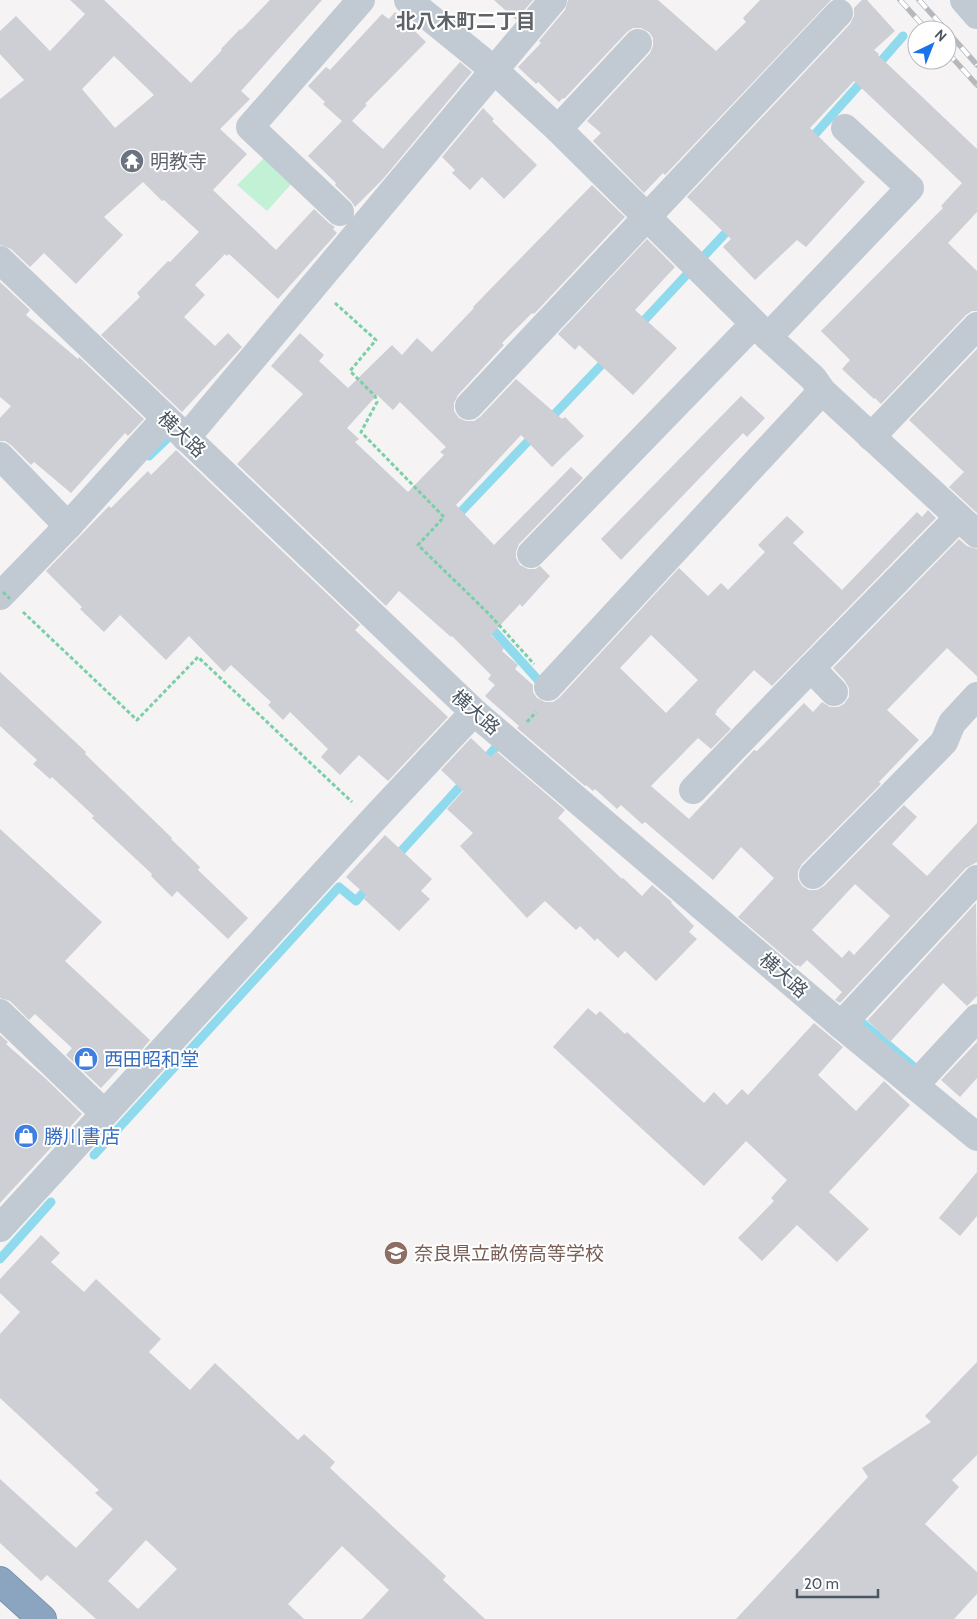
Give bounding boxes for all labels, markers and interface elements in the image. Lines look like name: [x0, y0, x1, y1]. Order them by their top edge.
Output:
district label: 北八木町二丁目: [396, 9, 536, 33]
north arrow: [907, 20, 957, 70]
text: N: [931, 26, 951, 45]
temple icon: 明教寺: [119, 148, 145, 174]
place label: 明教寺: [150, 150, 207, 173]
street label: 横大路: [153, 407, 210, 462]
street label: 横大路: [447, 685, 505, 740]
street label: 横大路: [755, 948, 813, 1003]
shop icon: 西田昭和堂: [73, 1046, 99, 1072]
place label: 西田昭和堂: [104, 1048, 199, 1071]
shop icon: 勝川書店: [13, 1123, 39, 1149]
place label: 勝川書店: [44, 1125, 120, 1148]
school or university icon: 奈良県立畝傍高等学校: [383, 1240, 409, 1266]
place label: 奈良県立畝傍高等学校: [414, 1242, 604, 1265]
scale bar: [797, 1566, 878, 1598]
text: 20 m: [804, 1575, 839, 1593]

